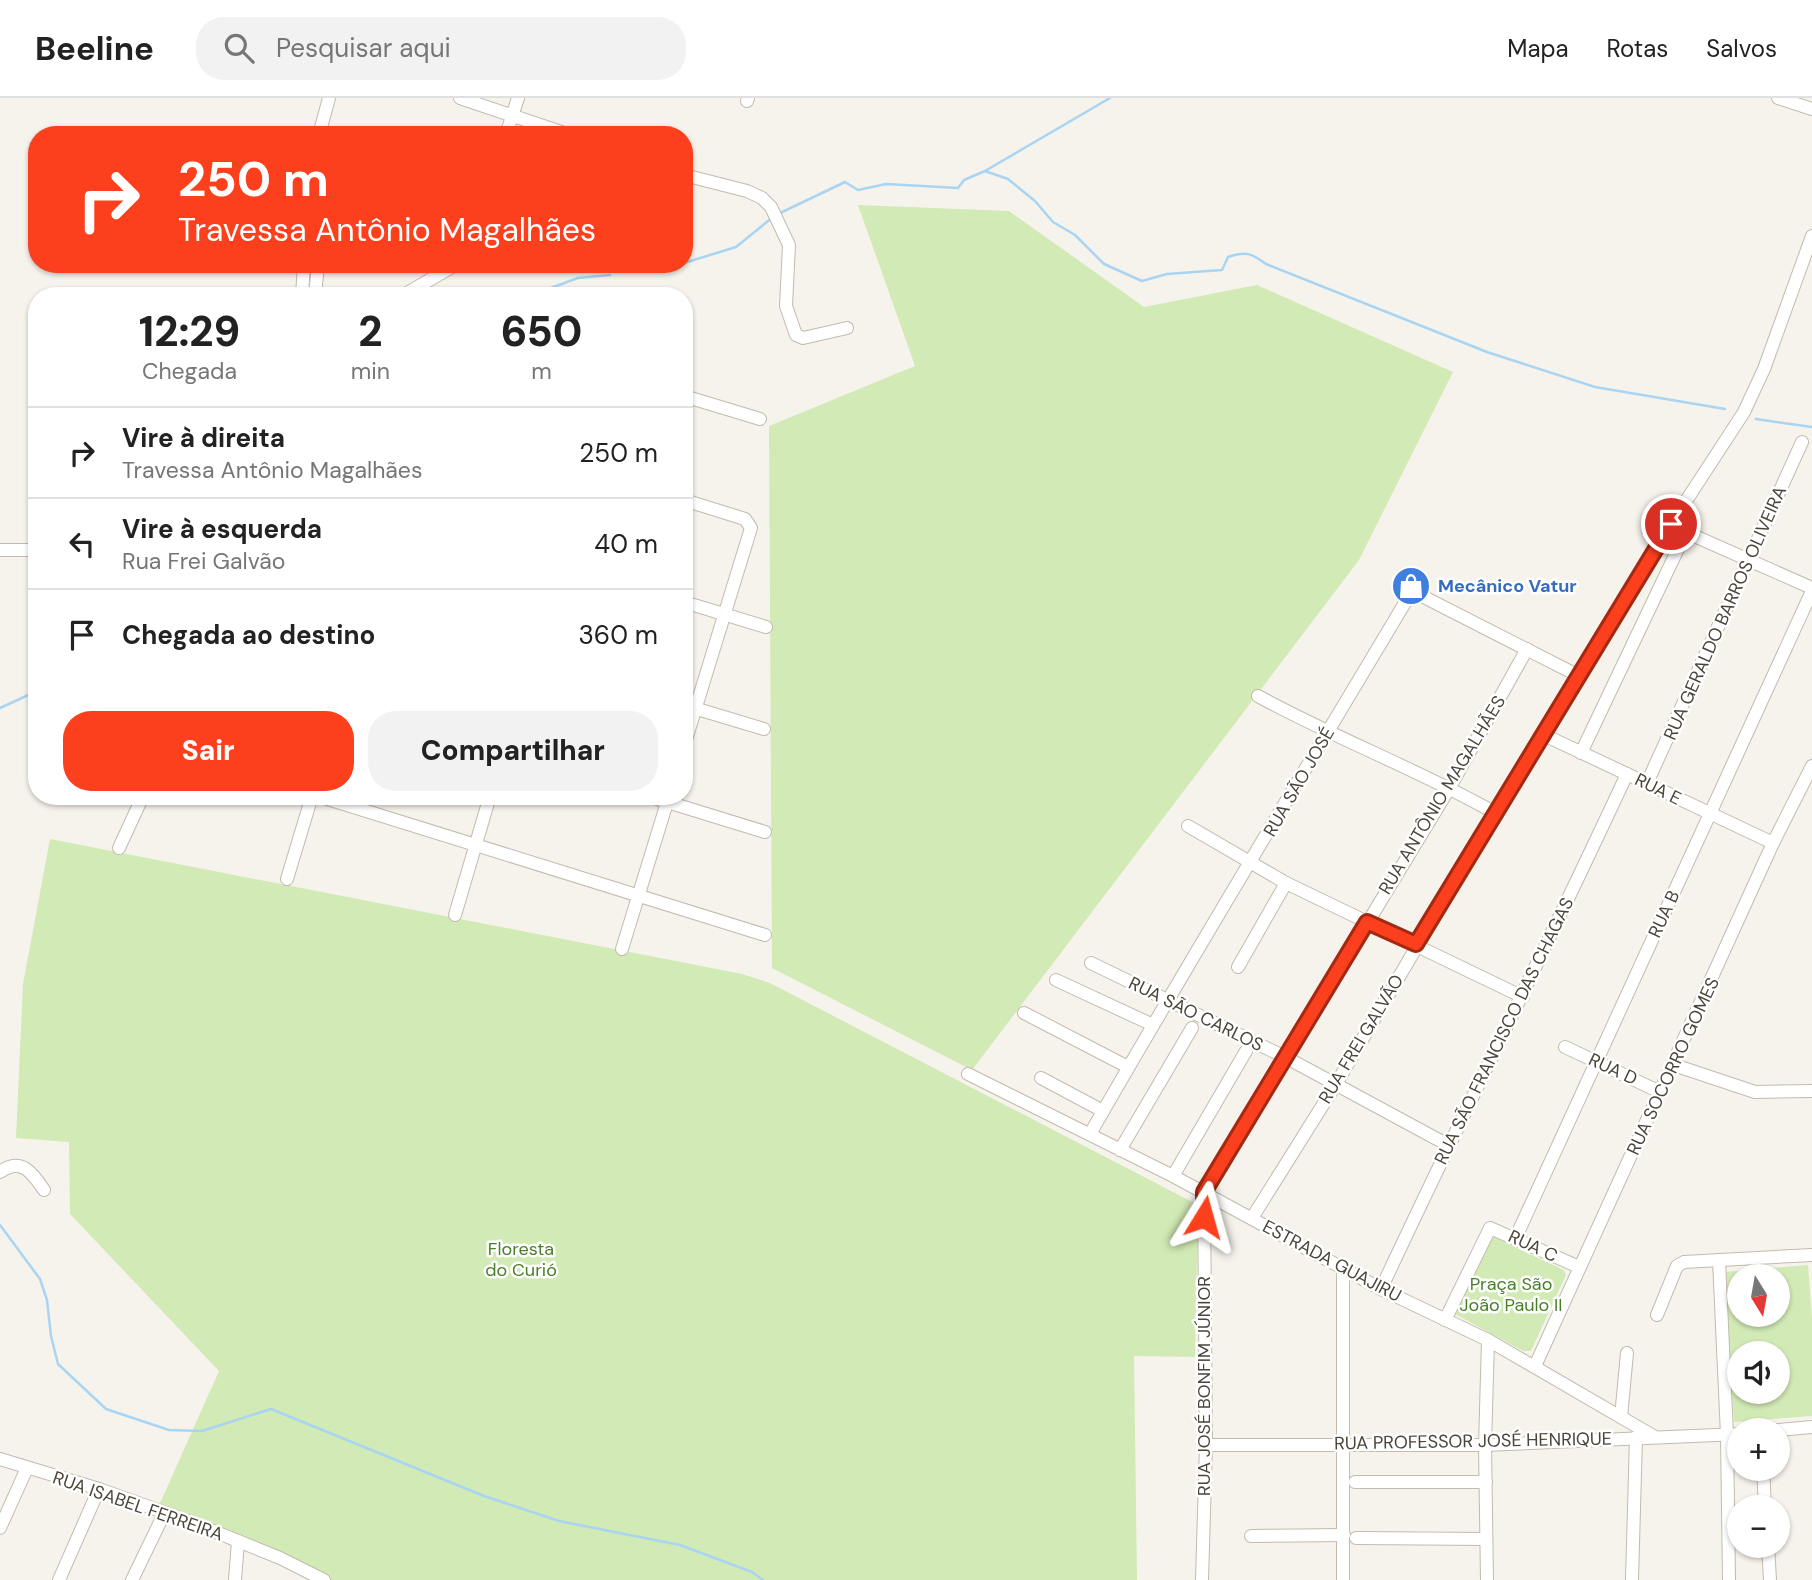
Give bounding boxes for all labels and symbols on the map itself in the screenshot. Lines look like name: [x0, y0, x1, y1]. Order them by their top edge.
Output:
street label: RUA GERALDO BARROS OLIVEIRA: [1658, 482, 1792, 744]
pin: [1641, 494, 1701, 554]
shop icon: Mecânico Vatur: [1390, 565, 1432, 607]
place label: Mecânico Vatur: [1438, 574, 1577, 598]
street label: RUA ANTÔNIO MAGALHÃES: [1373, 691, 1511, 899]
street label: RUA SÃO JOSÉ: [1258, 723, 1340, 841]
street label: RUA E: [1631, 768, 1685, 810]
street label: RUA B: [1643, 886, 1685, 942]
street label: RUA SÃO FRANCISCO DAS CHAGAS: [1429, 894, 1579, 1168]
street label: RUA FREI GALVÃO: [1313, 970, 1409, 1108]
street label: RUA SÃO CARLOS: [1125, 971, 1267, 1057]
street label: RUA SOCORRO GOMES: [1621, 973, 1725, 1159]
street label: RUA D: [1585, 1047, 1641, 1091]
position arrow: [1167, 1180, 1241, 1254]
street label: ESTRADA GUAJIRU: [1258, 1214, 1406, 1308]
street label: RUA C: [1505, 1224, 1562, 1268]
park label: Floresta do Curió: [485, 1237, 557, 1282]
north arrow: [1727, 1264, 1790, 1326]
park label: Praça São João Paulo II: [1460, 1272, 1562, 1317]
street label: RUA JOSÉ BONFIM JÚNIOR: [1192, 1276, 1216, 1496]
street label: RUA PROFESSOR JOSÉ HENRIQUE: [1334, 1427, 1612, 1455]
street label: RUA ISABEL FERREIRA: [50, 1466, 226, 1546]

